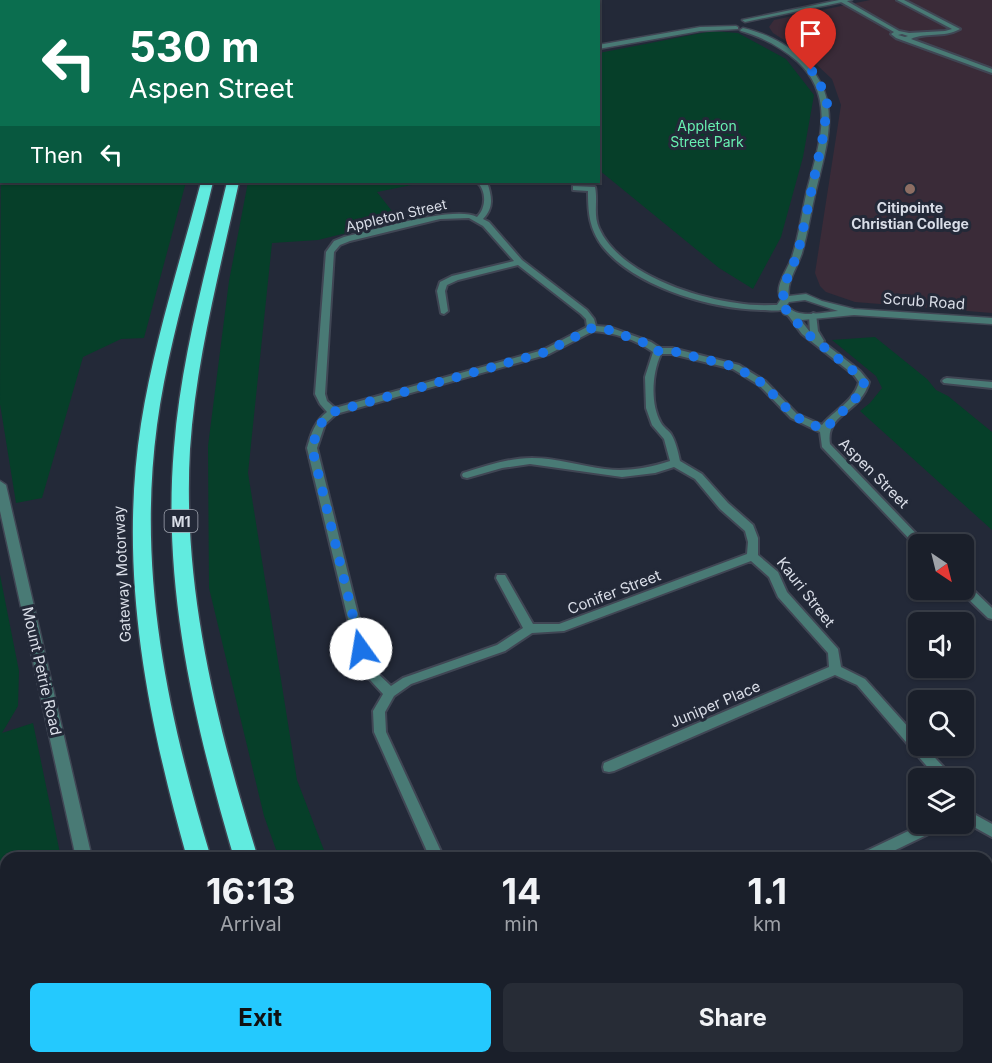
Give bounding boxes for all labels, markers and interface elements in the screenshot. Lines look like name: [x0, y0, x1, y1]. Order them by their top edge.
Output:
pin: [785, 8, 836, 70]
icon: arrive: [794, 17, 827, 50]
text: 530 m: [129, 21, 260, 72]
icon: left: [30, 24, 108, 102]
text: Aspen Street: [129, 72, 294, 105]
park label: Appleton Street Park: [670, 117, 744, 150]
icon: left: [95, 138, 128, 171]
text: Then: [30, 142, 83, 168]
marker: Citipointe Christian College: [903, 182, 917, 196]
street label: Appleton Street: [344, 195, 448, 235]
place label: Citipointe Christian College: [851, 199, 969, 232]
street label: Scrub Road: [882, 289, 966, 313]
street label: Aspen Street: [835, 434, 913, 512]
street label: Gateway Motorway: [109, 505, 135, 643]
road number: M1: [164, 510, 198, 532]
north arrow: [908, 534, 974, 600]
map controls: [908, 534, 974, 834]
street label: Kauri Street: [773, 553, 839, 631]
street label: Conifer Street: [565, 565, 663, 619]
street label: Mount Petrie Road: [18, 605, 66, 737]
button: sound: [908, 612, 974, 678]
position arrow: [329, 617, 393, 681]
street label: Juniper Place: [667, 676, 763, 732]
button: search: [908, 690, 974, 756]
button: layers: [908, 768, 974, 834]
text: 16:13: [206, 869, 296, 913]
text: 14: [501, 869, 541, 913]
text: 1.1: [747, 869, 787, 913]
text: Arrival: [220, 912, 282, 936]
text: min: [504, 912, 539, 936]
text: km: [753, 912, 781, 936]
button: Exit: [30, 983, 491, 1052]
button: Share: [503, 983, 963, 1052]

